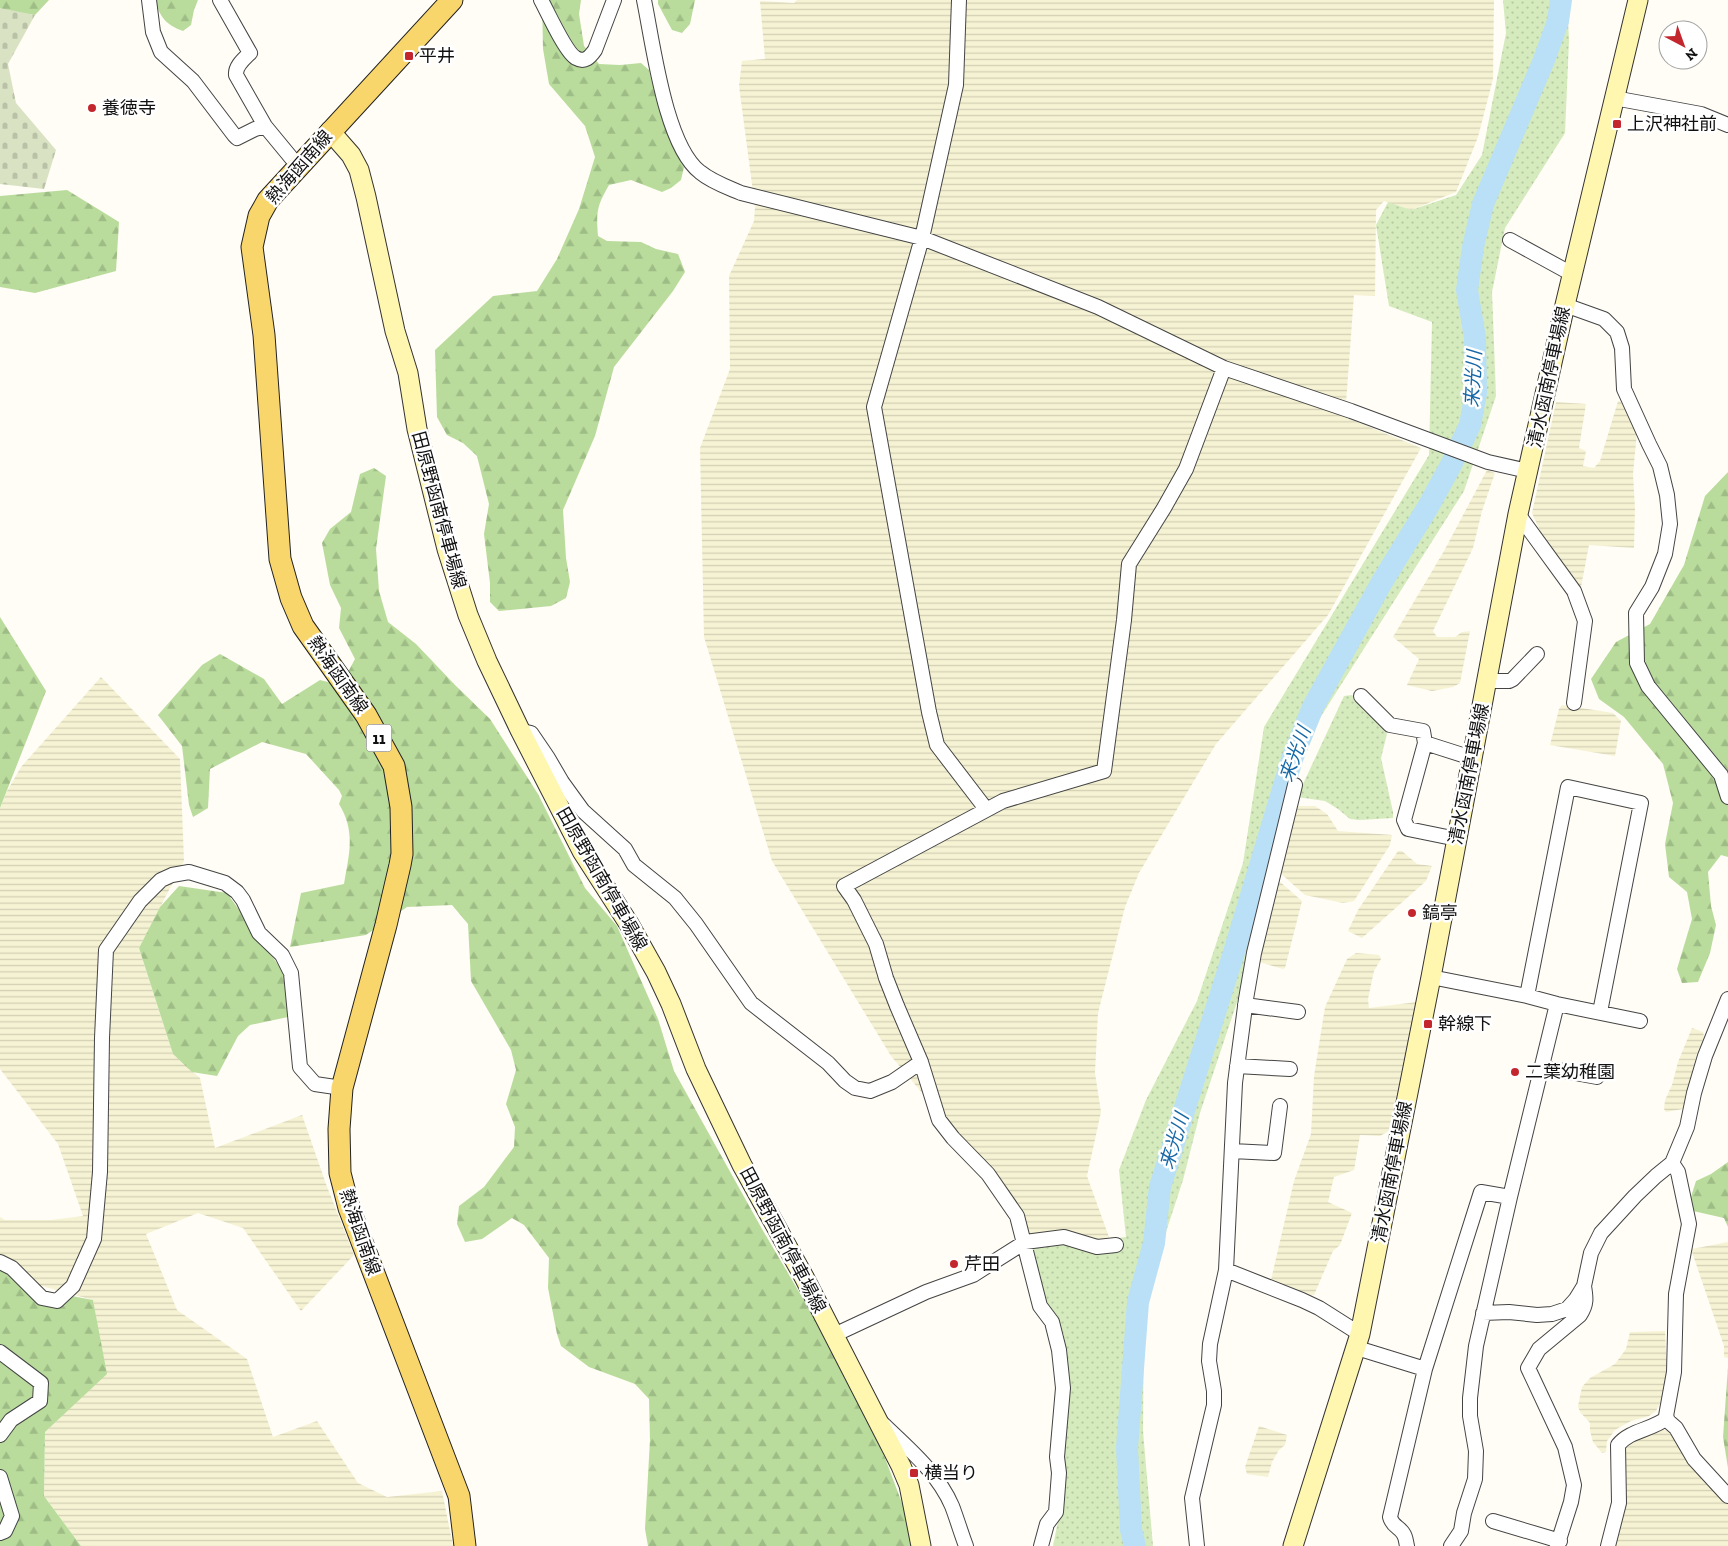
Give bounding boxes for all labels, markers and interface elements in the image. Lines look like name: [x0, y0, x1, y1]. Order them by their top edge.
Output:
north arrow: [1658, 20, 1708, 70]
place label: 平井: [419, 45, 455, 67]
text: N: [1681, 45, 1701, 65]
marker: 平井: [403, 50, 415, 62]
place label: 養徳寺: [102, 97, 156, 119]
marker: 養徳寺: [86, 102, 98, 114]
place label: 上沢神社前: [1627, 113, 1717, 135]
marker: 上沢神社前: [1611, 118, 1623, 130]
street label: 熱海函南線: [261, 126, 337, 208]
street label: 清水函南停車場線: [1523, 304, 1575, 450]
water label: 来光川: [1460, 348, 1486, 408]
street label: 田原野函南停車場線: [407, 429, 471, 591]
street label: 熱海函南線: [303, 632, 373, 718]
street label: 清水函南停車場線: [1444, 701, 1494, 847]
water label: 来光川: [1274, 721, 1316, 785]
road number: 11: [366, 724, 392, 751]
street label: 田原野函南停車場線: [552, 803, 652, 955]
place label: 鎬亭: [1422, 902, 1458, 924]
marker: 鎬亭: [1406, 907, 1418, 919]
place label: 幹線下: [1438, 1013, 1492, 1035]
marker: 幹線下: [1422, 1018, 1434, 1030]
place label: 二葉幼稚園: [1525, 1061, 1615, 1083]
marker: 二葉幼稚園: [1509, 1066, 1521, 1078]
street label: 清水函南停車場線: [1367, 1099, 1417, 1245]
water label: 来光川: [1155, 1108, 1194, 1172]
street label: 田原野函南停車場線: [735, 1163, 831, 1317]
street label: 熱海函南線: [335, 1186, 385, 1278]
place label: 芹田: [964, 1253, 1000, 1275]
marker: 芹田: [948, 1258, 960, 1270]
place label: 横当り: [924, 1462, 978, 1484]
marker: 横当り: [908, 1467, 920, 1479]

